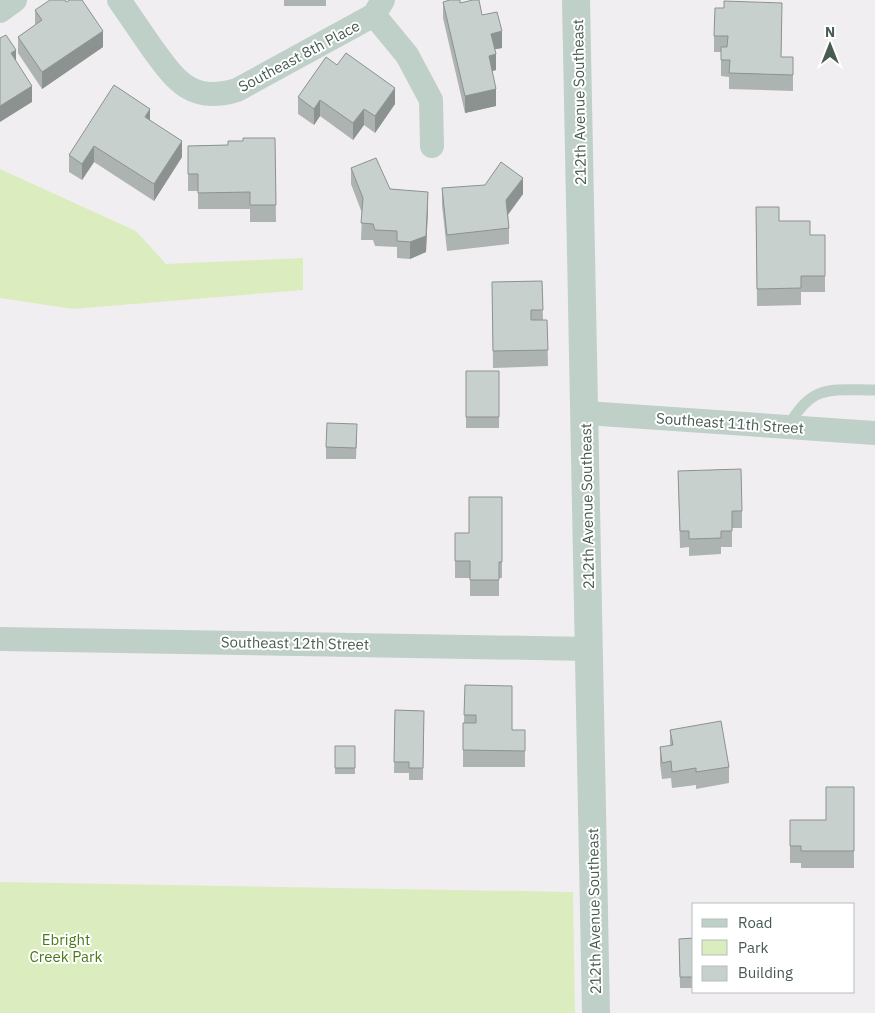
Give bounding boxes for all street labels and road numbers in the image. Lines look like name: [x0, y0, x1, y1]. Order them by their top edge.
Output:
street label: Southeast 8th Place: [235, 16, 363, 96]
street label: 212th Avenue Southeast: [568, 19, 590, 185]
street label: Southeast 11th Street: [655, 408, 805, 438]
street label: 212th Avenue Southeast: [576, 423, 598, 589]
street label: Southeast 12th Street: [221, 632, 369, 654]
street label: 212th Avenue Southeast: [583, 828, 605, 994]

